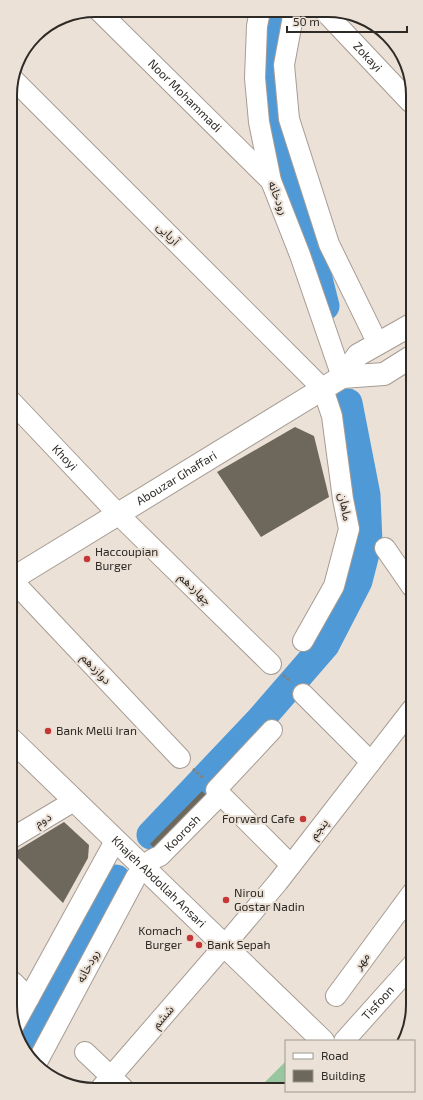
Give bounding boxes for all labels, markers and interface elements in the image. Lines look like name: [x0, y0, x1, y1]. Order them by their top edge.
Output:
scale bar: [287, 8, 407, 34]
text: 50 m: [293, 14, 320, 28]
street label: Zokayi: [351, 39, 386, 74]
street label: Noor Mohammadi: [146, 56, 225, 134]
street label: رودخانه: [265, 179, 292, 217]
street label: آریایی: [154, 219, 183, 249]
street label: Khoyi: [50, 441, 81, 473]
street label: Abouzar Ghaffari: [133, 447, 219, 507]
street label: ماهان: [336, 492, 355, 522]
place label: Haccoupian Burger: [95, 544, 158, 572]
marker: Haccoupian Burger: [82, 554, 92, 564]
street label: چهاردهم: [174, 569, 215, 609]
street label: دوازدهم: [77, 650, 115, 689]
place label: Bank Melli Iran: [56, 723, 137, 737]
marker: Bank Melli Iran: [43, 726, 53, 736]
street label: دوم: [32, 809, 55, 832]
street label: Koorosh: [161, 811, 203, 853]
place label: Forward Cafe: [222, 811, 295, 825]
marker: Forward Cafe: [298, 814, 308, 824]
street label: پنجم: [306, 815, 333, 843]
street label: Khajeh Abdollah Ansari: [109, 832, 209, 930]
place label: Nirou Gostar Nadin: [234, 885, 305, 913]
marker: Nirou Gostar Nadin: [221, 895, 231, 905]
place label: Komach Burger: [138, 923, 182, 951]
marker: Komach Burger: [185, 933, 195, 943]
place label: Bank Sepah: [207, 937, 270, 951]
marker: Bank Sepah: [194, 940, 204, 950]
street label: رودخانه: [73, 947, 102, 985]
street label: مهر: [350, 949, 373, 973]
street label: Tisfoon: [358, 982, 396, 1022]
street label: ششم: [148, 1002, 178, 1033]
legend: [285, 1040, 415, 1092]
text: Road: [321, 1048, 349, 1062]
text: Building: [321, 1068, 366, 1082]

